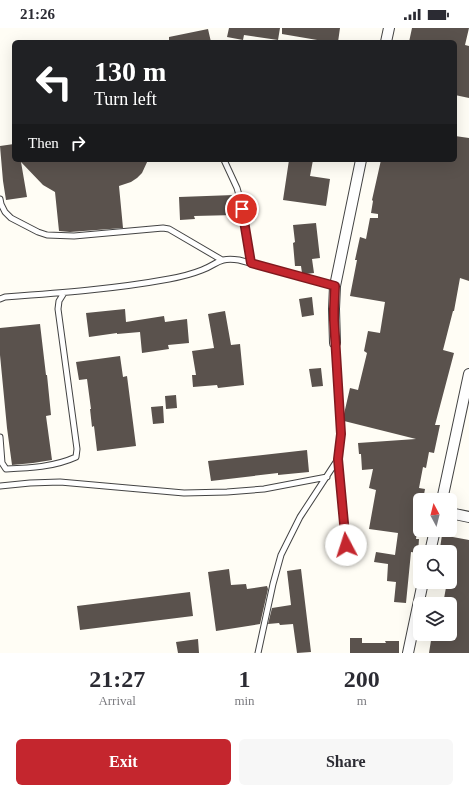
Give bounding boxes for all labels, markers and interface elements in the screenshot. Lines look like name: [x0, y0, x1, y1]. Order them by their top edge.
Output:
text: 21:26: [20, 6, 55, 22]
icon: left: [28, 56, 80, 108]
text: 130 m: [94, 56, 166, 87]
text: Turn left: [94, 89, 157, 109]
icon: right: [67, 132, 89, 154]
text: Then: [28, 135, 59, 151]
pin: [225, 192, 259, 226]
icon: arrive: [231, 198, 253, 220]
north arrow: [413, 493, 457, 537]
map controls: [413, 493, 457, 641]
position arrow: [325, 524, 367, 566]
button: search: [413, 545, 457, 589]
button: layers: [413, 597, 457, 641]
text: 21:27: [89, 666, 145, 692]
text: 1: [238, 666, 250, 692]
text: 200: [344, 666, 380, 692]
text: Arrival: [98, 693, 136, 708]
text: min: [234, 693, 255, 708]
text: m: [357, 693, 367, 708]
button: Exit: [16, 739, 231, 785]
button: Share: [239, 739, 453, 785]

